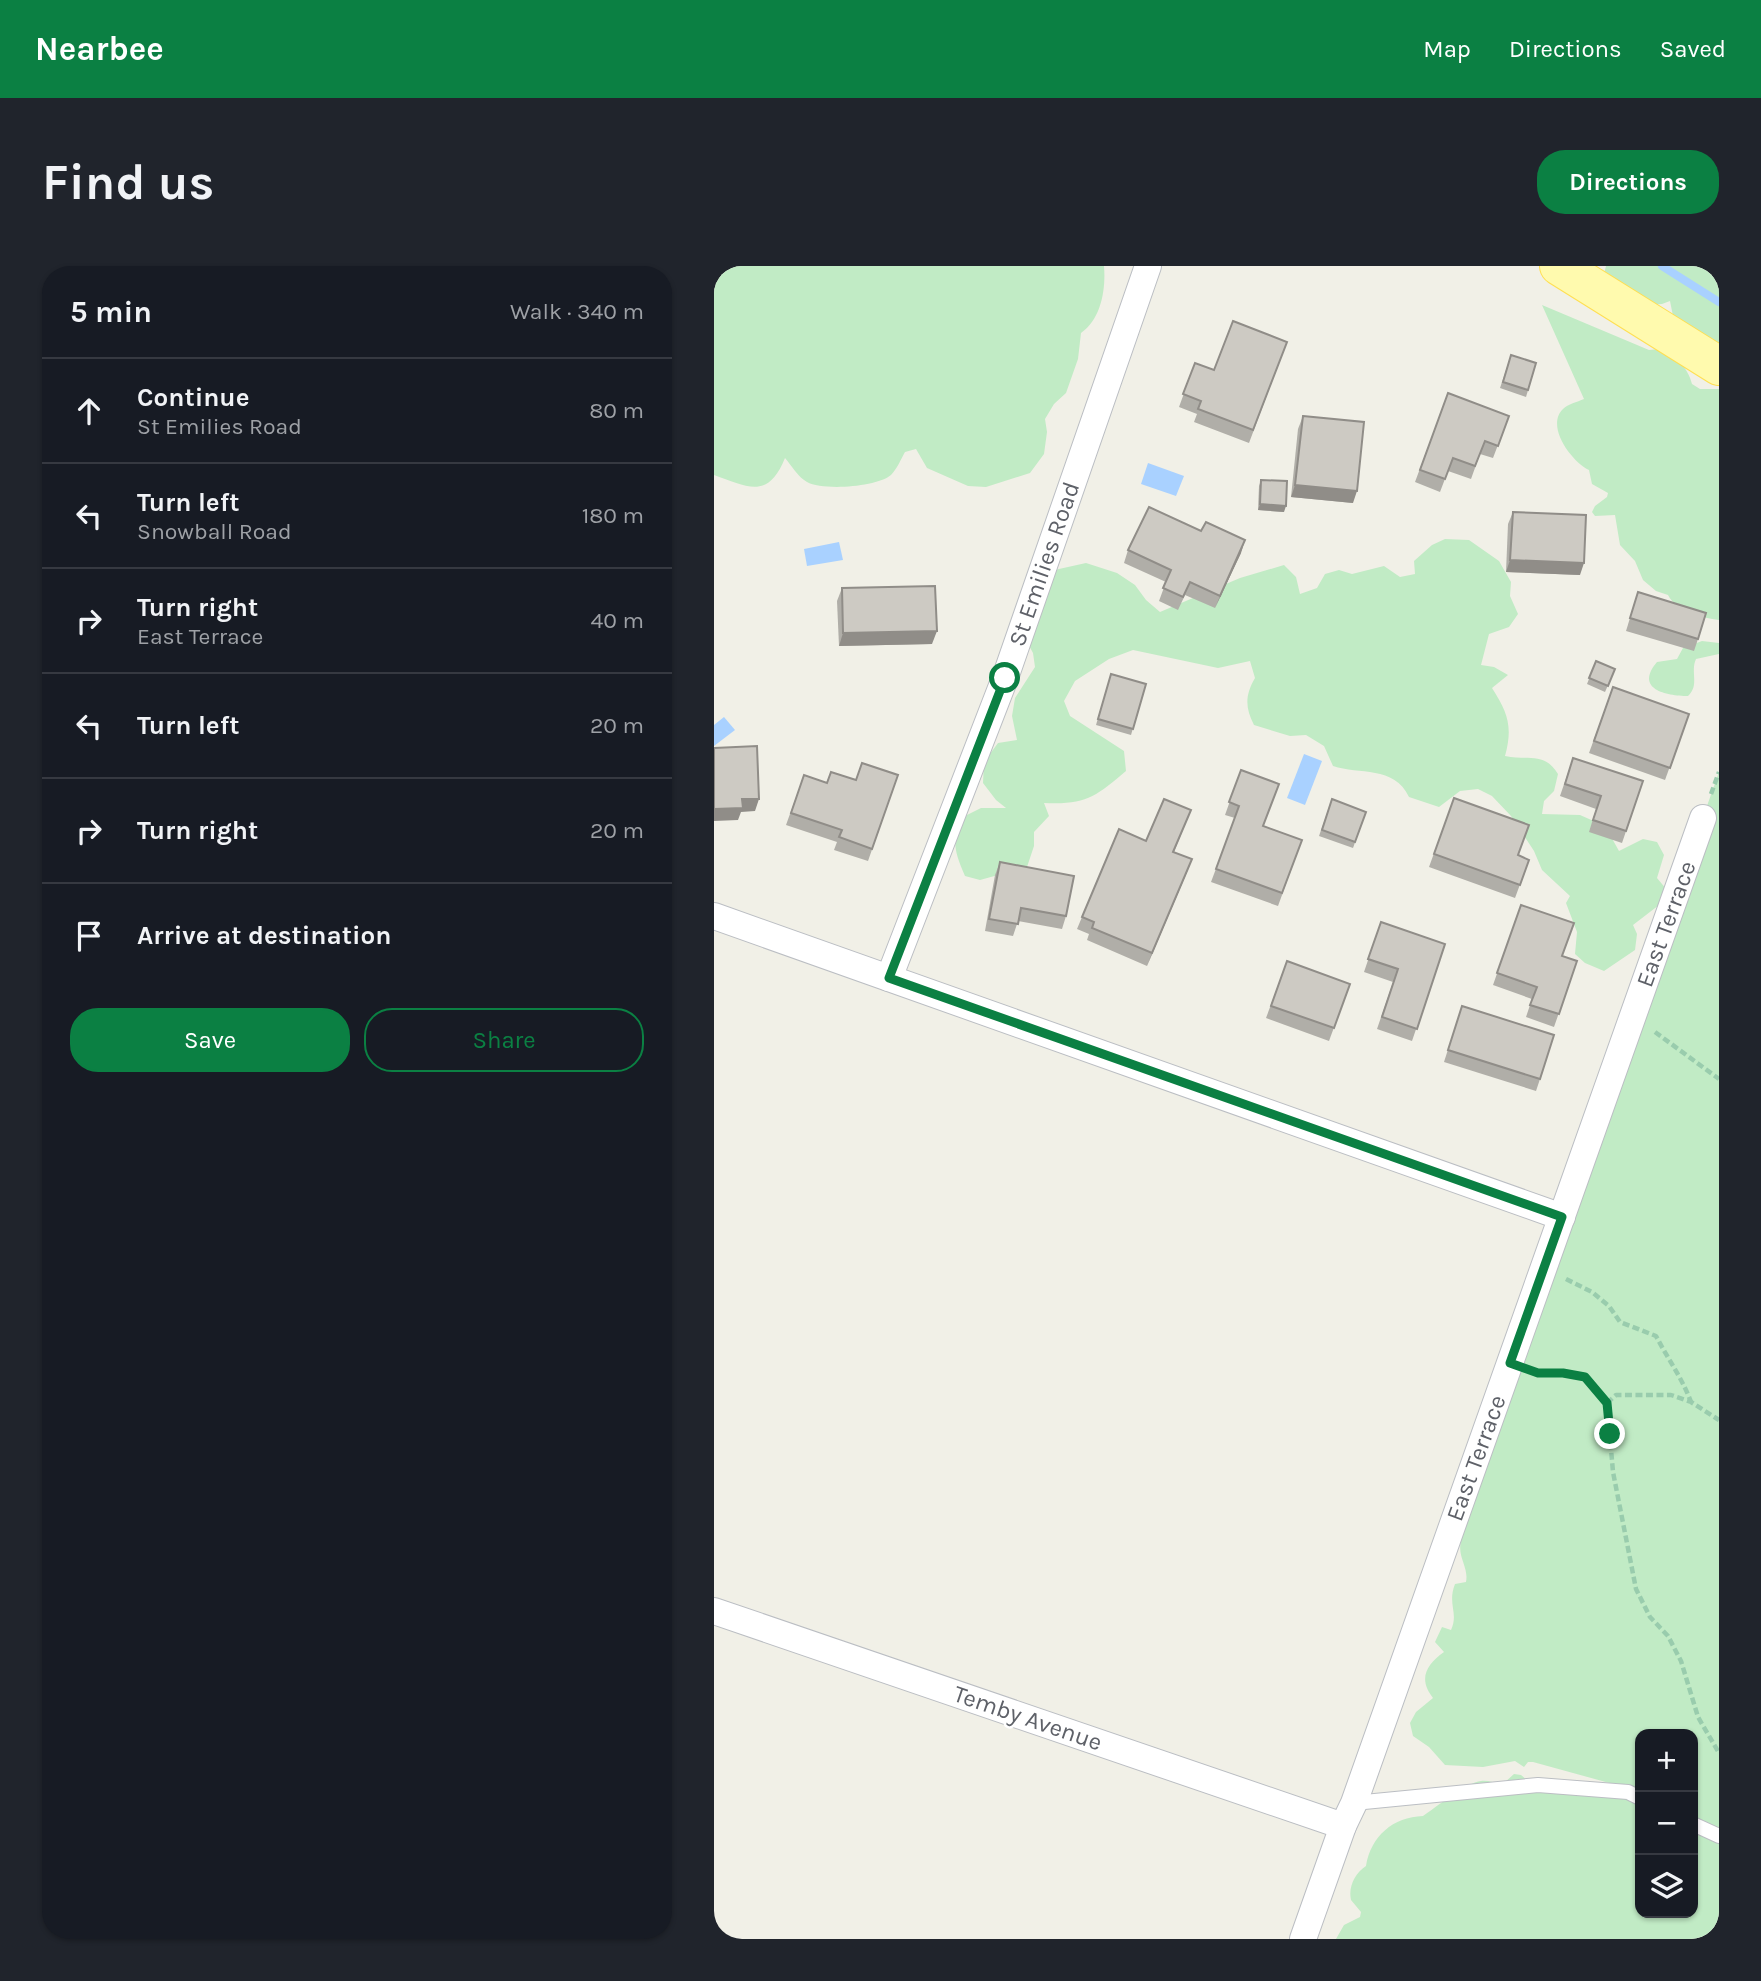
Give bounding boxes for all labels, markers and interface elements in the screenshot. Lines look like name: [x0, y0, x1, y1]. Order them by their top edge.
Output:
text: Nearbee: [35, 30, 164, 68]
text: Map: [1423, 35, 1471, 63]
text: Directions: [1509, 35, 1622, 63]
text: Saved: [1660, 35, 1726, 63]
button: Directions: [1537, 150, 1719, 214]
text: Find us: [42, 154, 214, 211]
text: 5 min: [70, 294, 152, 330]
text: Walk · 340 m: [510, 298, 644, 325]
text: Continue: [137, 382, 249, 413]
icon: ahead: [70, 392, 108, 430]
text: 80 m: [589, 397, 644, 424]
text: St Emilies Road: [137, 413, 302, 440]
street label: St Emilies Road: [1003, 478, 1085, 650]
text: Turn left: [137, 487, 239, 518]
icon: left: [70, 497, 108, 535]
text: 180 m: [582, 502, 644, 529]
text: Snowball Road: [137, 518, 292, 545]
text: Turn right: [137, 592, 258, 623]
icon: right: [70, 602, 108, 640]
text: 40 m: [591, 607, 644, 634]
text: East Terrace: [137, 623, 263, 650]
route start: [989, 662, 1020, 693]
icon: left: [70, 707, 108, 745]
text: Turn left: [137, 710, 239, 741]
text: 20 m: [590, 712, 644, 739]
icon: right: [70, 812, 108, 850]
text: Turn right: [137, 815, 258, 846]
text: 20 m: [590, 817, 644, 844]
street label: East Terrace: [1630, 857, 1702, 991]
icon: arrive: [70, 917, 108, 955]
text: Arrive at destination: [137, 920, 391, 951]
button: Save: [70, 1008, 350, 1072]
button: Share: [364, 1008, 644, 1072]
street label: East Terrace: [1440, 1391, 1512, 1525]
route end: [1594, 1418, 1625, 1449]
street label: Temby Avenue: [950, 1680, 1106, 1756]
map controls: [1635, 1729, 1698, 1918]
button: +: [1635, 1729, 1698, 1792]
button: −: [1635, 1792, 1698, 1855]
button: layers: [1635, 1855, 1698, 1918]

